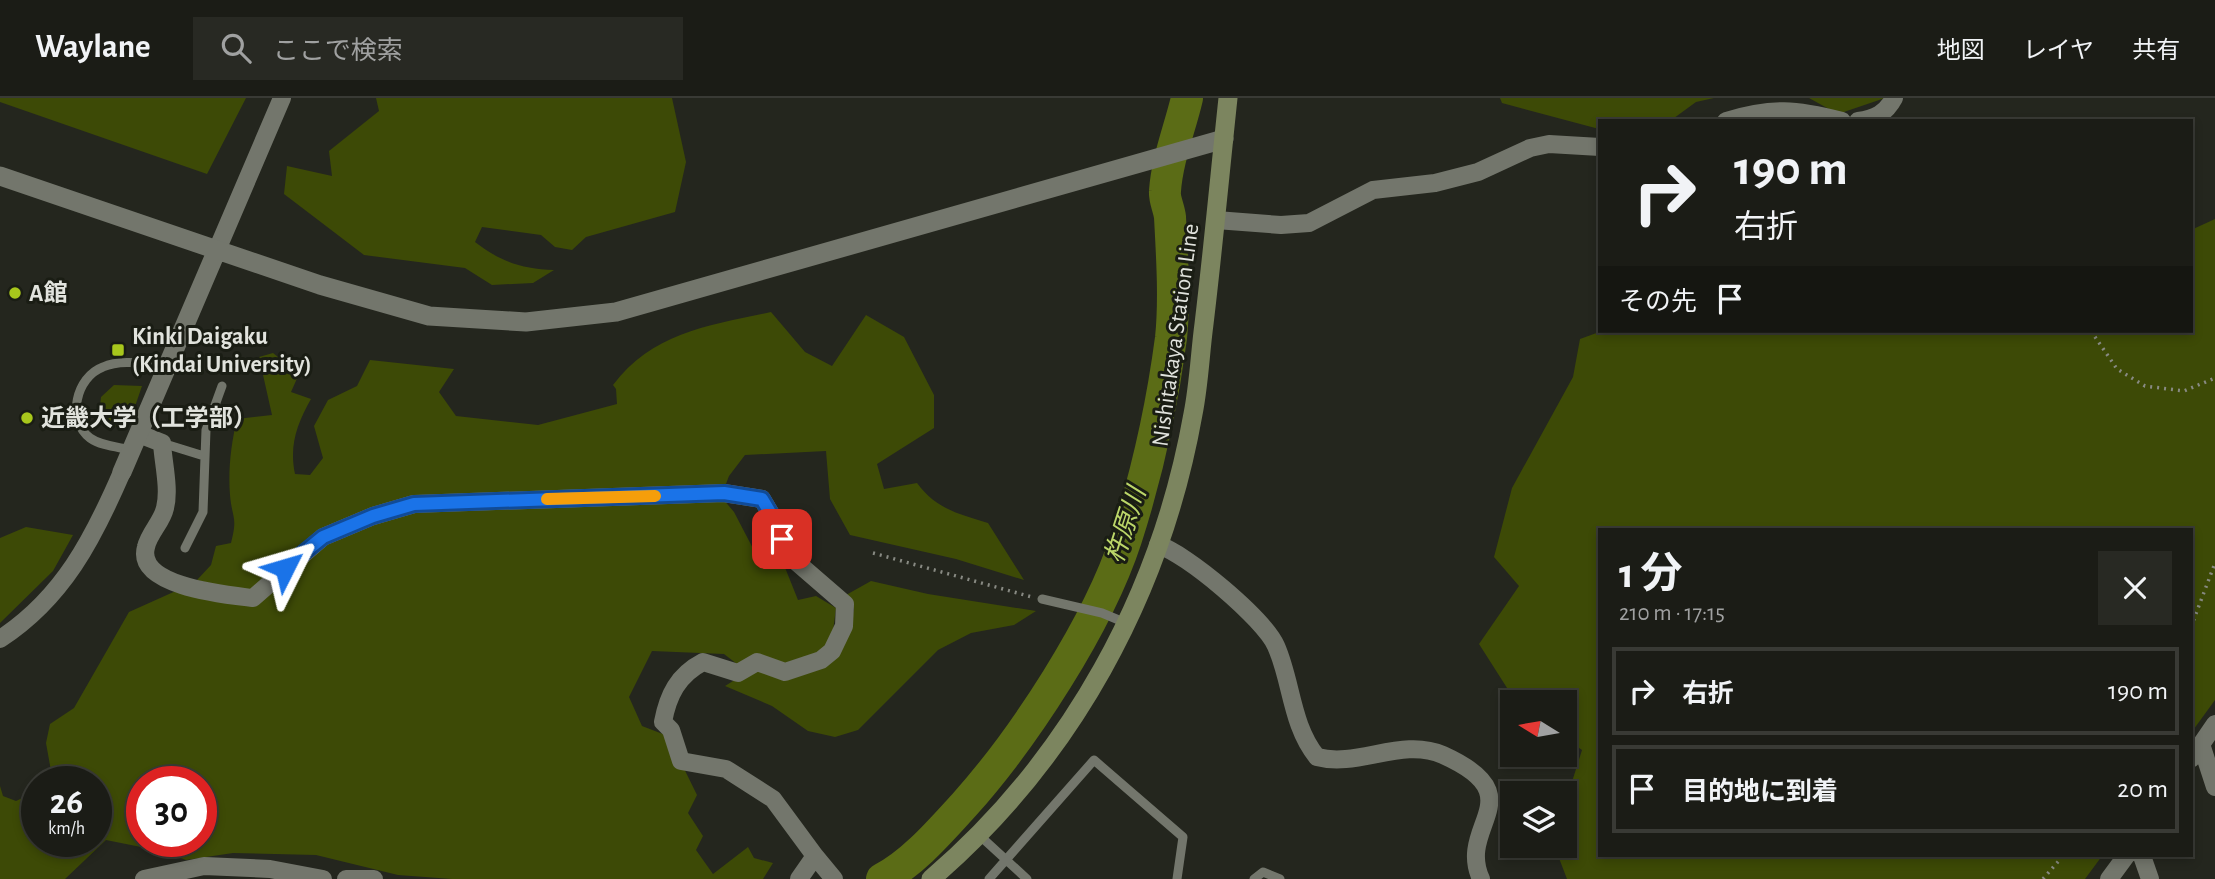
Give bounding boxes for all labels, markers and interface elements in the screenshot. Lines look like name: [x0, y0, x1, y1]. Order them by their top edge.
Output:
search box: [193, 17, 683, 80]
icon: search: [217, 29, 255, 67]
text: Waylane: [35, 31, 151, 64]
text: ここで検索: [273, 38, 403, 64]
text: 地図: [1937, 39, 1985, 63]
text: レイヤ: [2023, 39, 2094, 63]
text: 共有: [2132, 39, 2180, 63]
text: 190 m: [1734, 145, 1848, 194]
icon: right: [1619, 147, 1710, 238]
text: 右折: [1734, 211, 1798, 243]
street label: Nishitakaya Station Line: [1148, 222, 1204, 448]
place label: A館: [29, 280, 67, 306]
icon: arrive: [1711, 280, 1749, 318]
marker: A館: [7, 285, 23, 301]
text: その先: [1619, 289, 1697, 315]
place label: Kinki Daigaku (Kindai University): [132, 325, 312, 377]
marker: Kinki Daigaku (Kindai University): [110, 342, 126, 358]
place label: 近畿大学（工学部）: [41, 405, 257, 431]
marker: 近畿大学（工学部）: [19, 410, 35, 426]
water label: 杵原川: [1101, 481, 1151, 566]
pin: [752, 509, 812, 569]
icon: arrive: [763, 520, 801, 558]
position arrow: [248, 531, 322, 605]
button: close: [2098, 551, 2172, 625]
text: 1 分: [1619, 553, 1682, 595]
text: 210 m · 17:15: [1619, 602, 1725, 625]
icon: right: [1623, 672, 1661, 710]
text: 190 m: [2108, 678, 2168, 704]
text: 右折: [1682, 681, 1734, 707]
north arrow: [1500, 690, 1577, 766]
map controls: [1500, 690, 1577, 858]
speed limit sign: 30: [126, 766, 217, 857]
icon: arrive: [1623, 770, 1661, 808]
text: 20 m: [2117, 776, 2168, 802]
text: 目的地に到着: [1682, 779, 1838, 805]
button: layers: [1500, 781, 1577, 858]
text: 26: [50, 785, 83, 820]
text: km/h: [48, 820, 85, 838]

